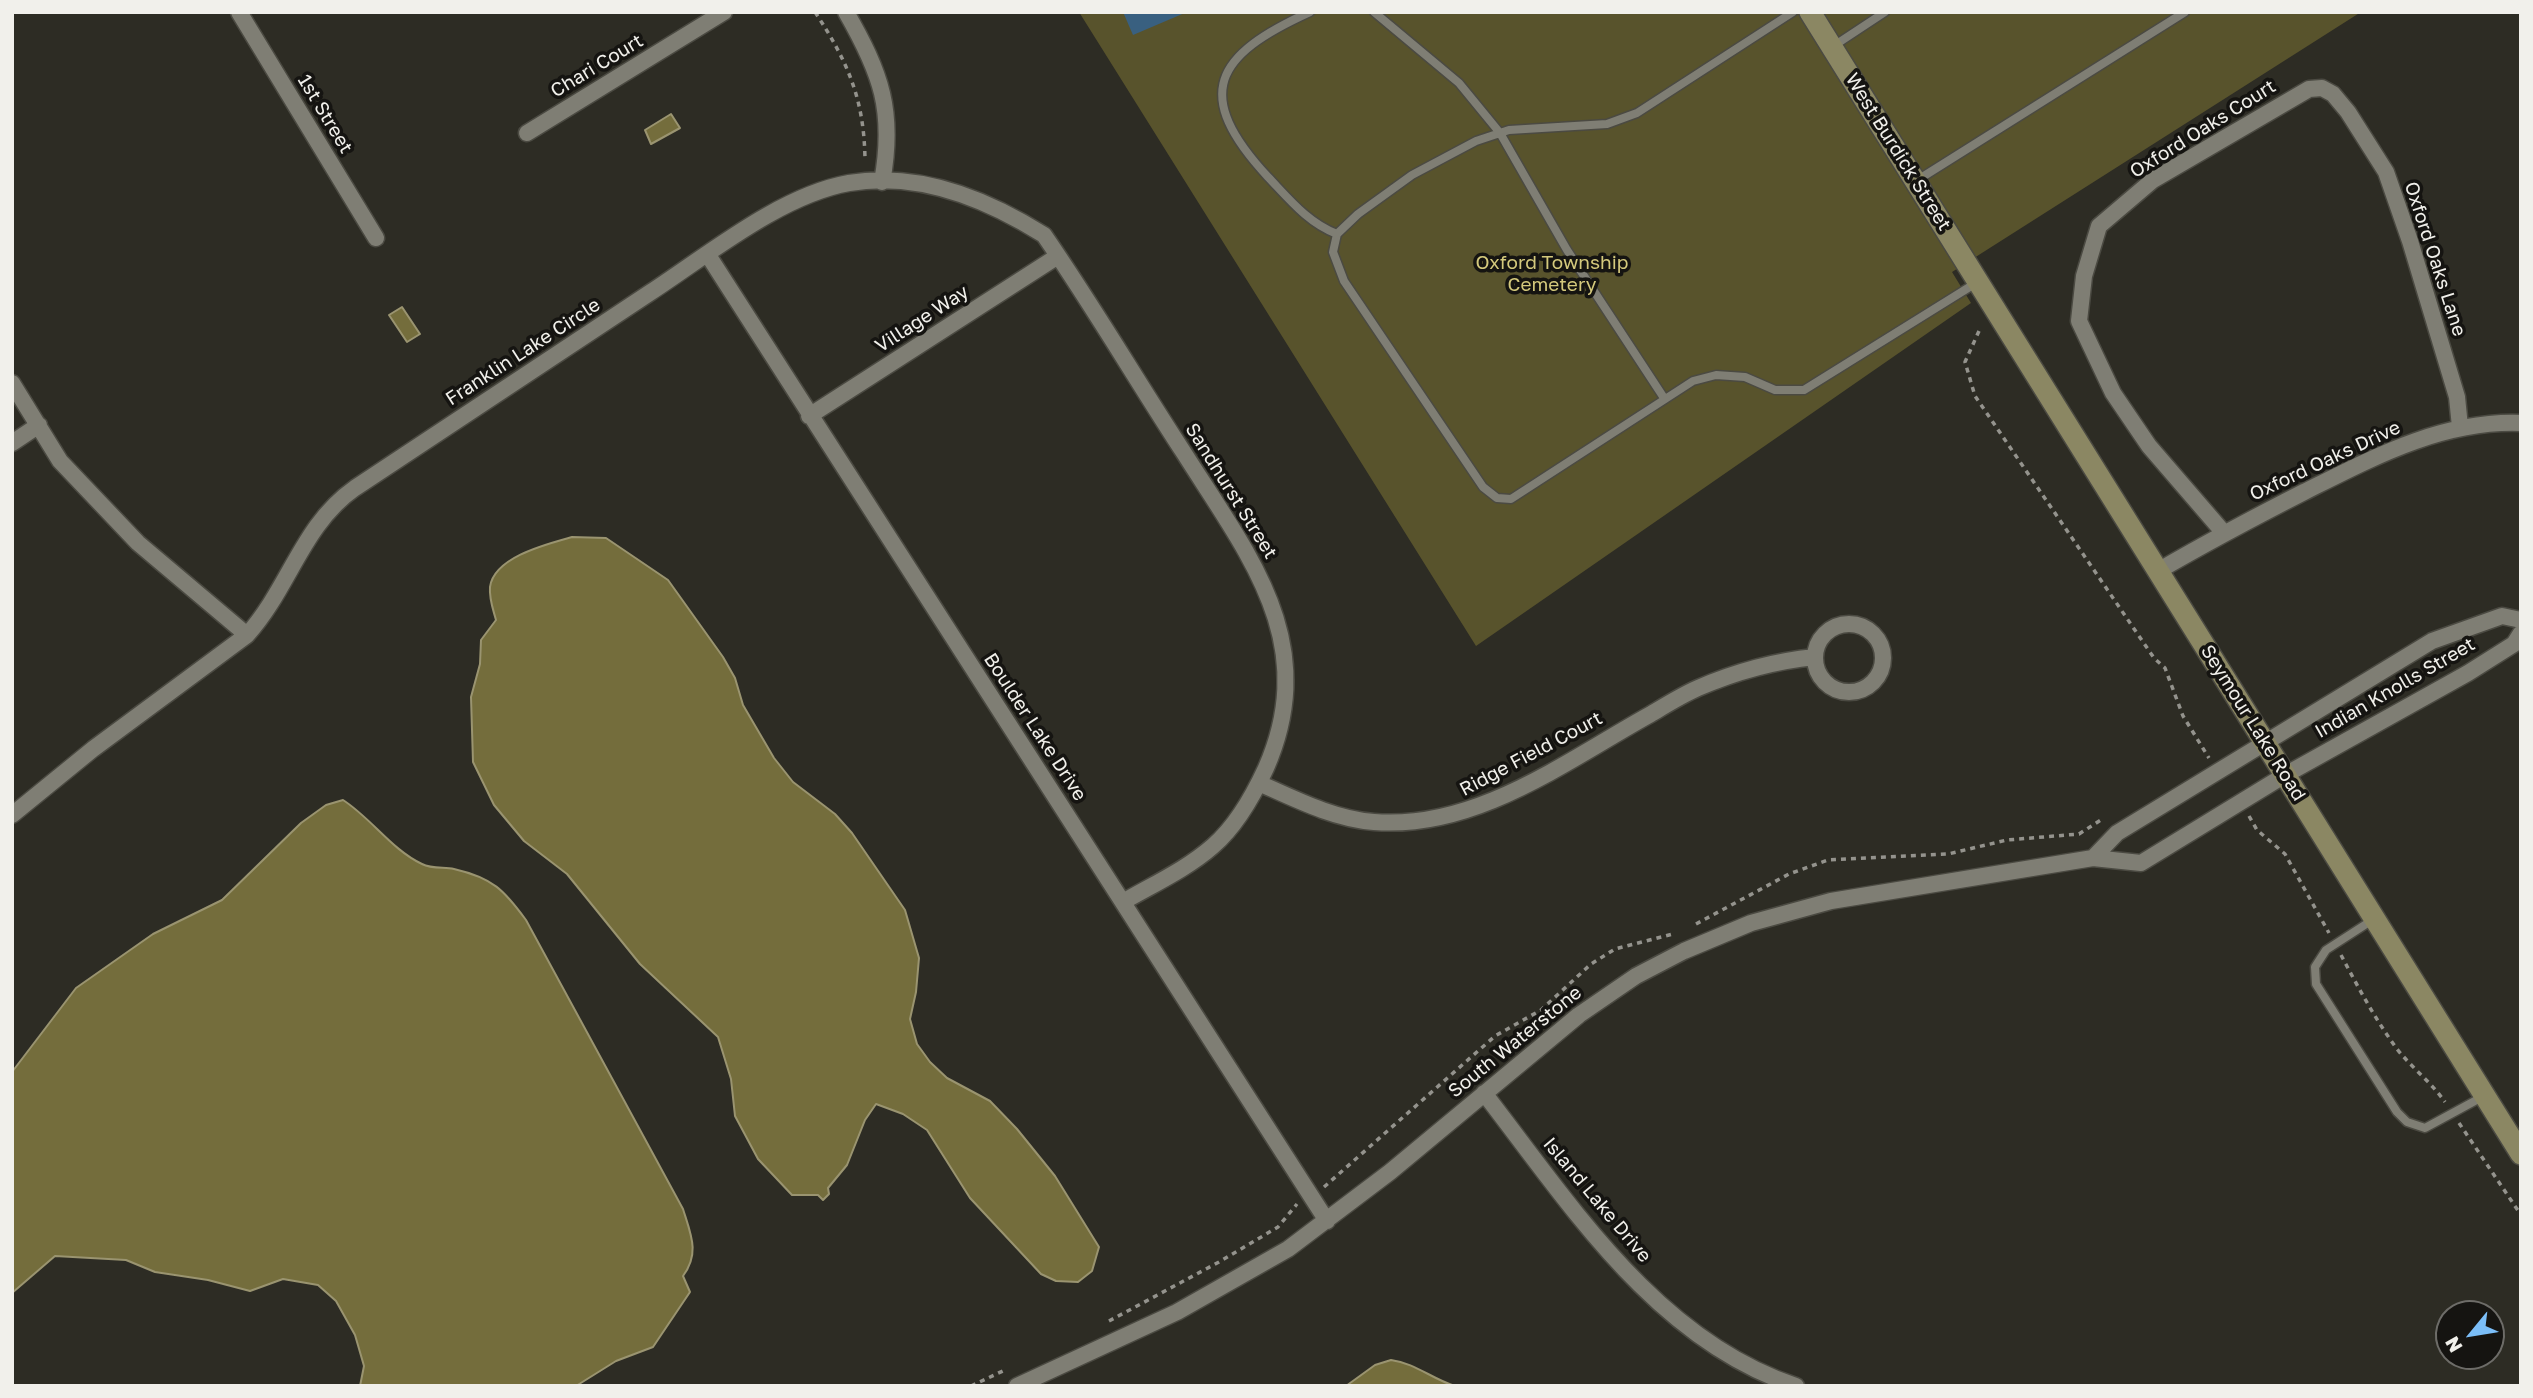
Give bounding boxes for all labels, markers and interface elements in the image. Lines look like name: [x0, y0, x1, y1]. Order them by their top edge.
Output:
street label: Chari Court: [547, 29, 647, 103]
street label: West Burdick Street: [1840, 69, 1956, 235]
street label: 1st Street: [293, 70, 357, 158]
street label: Oxford Oaks Court: [2126, 75, 2280, 183]
street label: Oxford Oaks Lane: [2399, 179, 2471, 339]
park label: Oxford Township Cemetery: [1475, 252, 1629, 296]
street label: Village Way: [871, 280, 973, 358]
street label: Franklin Lake Circle: [441, 294, 605, 410]
street label: Oxford Oaks Drive: [2246, 416, 2404, 506]
street label: Sandhurst Street: [1180, 419, 1282, 563]
street label: Indian Knolls Street: [2311, 633, 2479, 743]
street label: Seymour Lake Road: [2196, 641, 2310, 805]
street label: Boulder Lake Drive: [979, 649, 1091, 805]
street label: Ridge Field Court: [1456, 707, 1606, 801]
street label: South Waterstone: [1444, 981, 1586, 1103]
street label: Island Lake Drive: [1538, 1133, 1656, 1267]
north arrow: [2435, 1300, 2505, 1370]
text: N: [2440, 1333, 2467, 1357]

